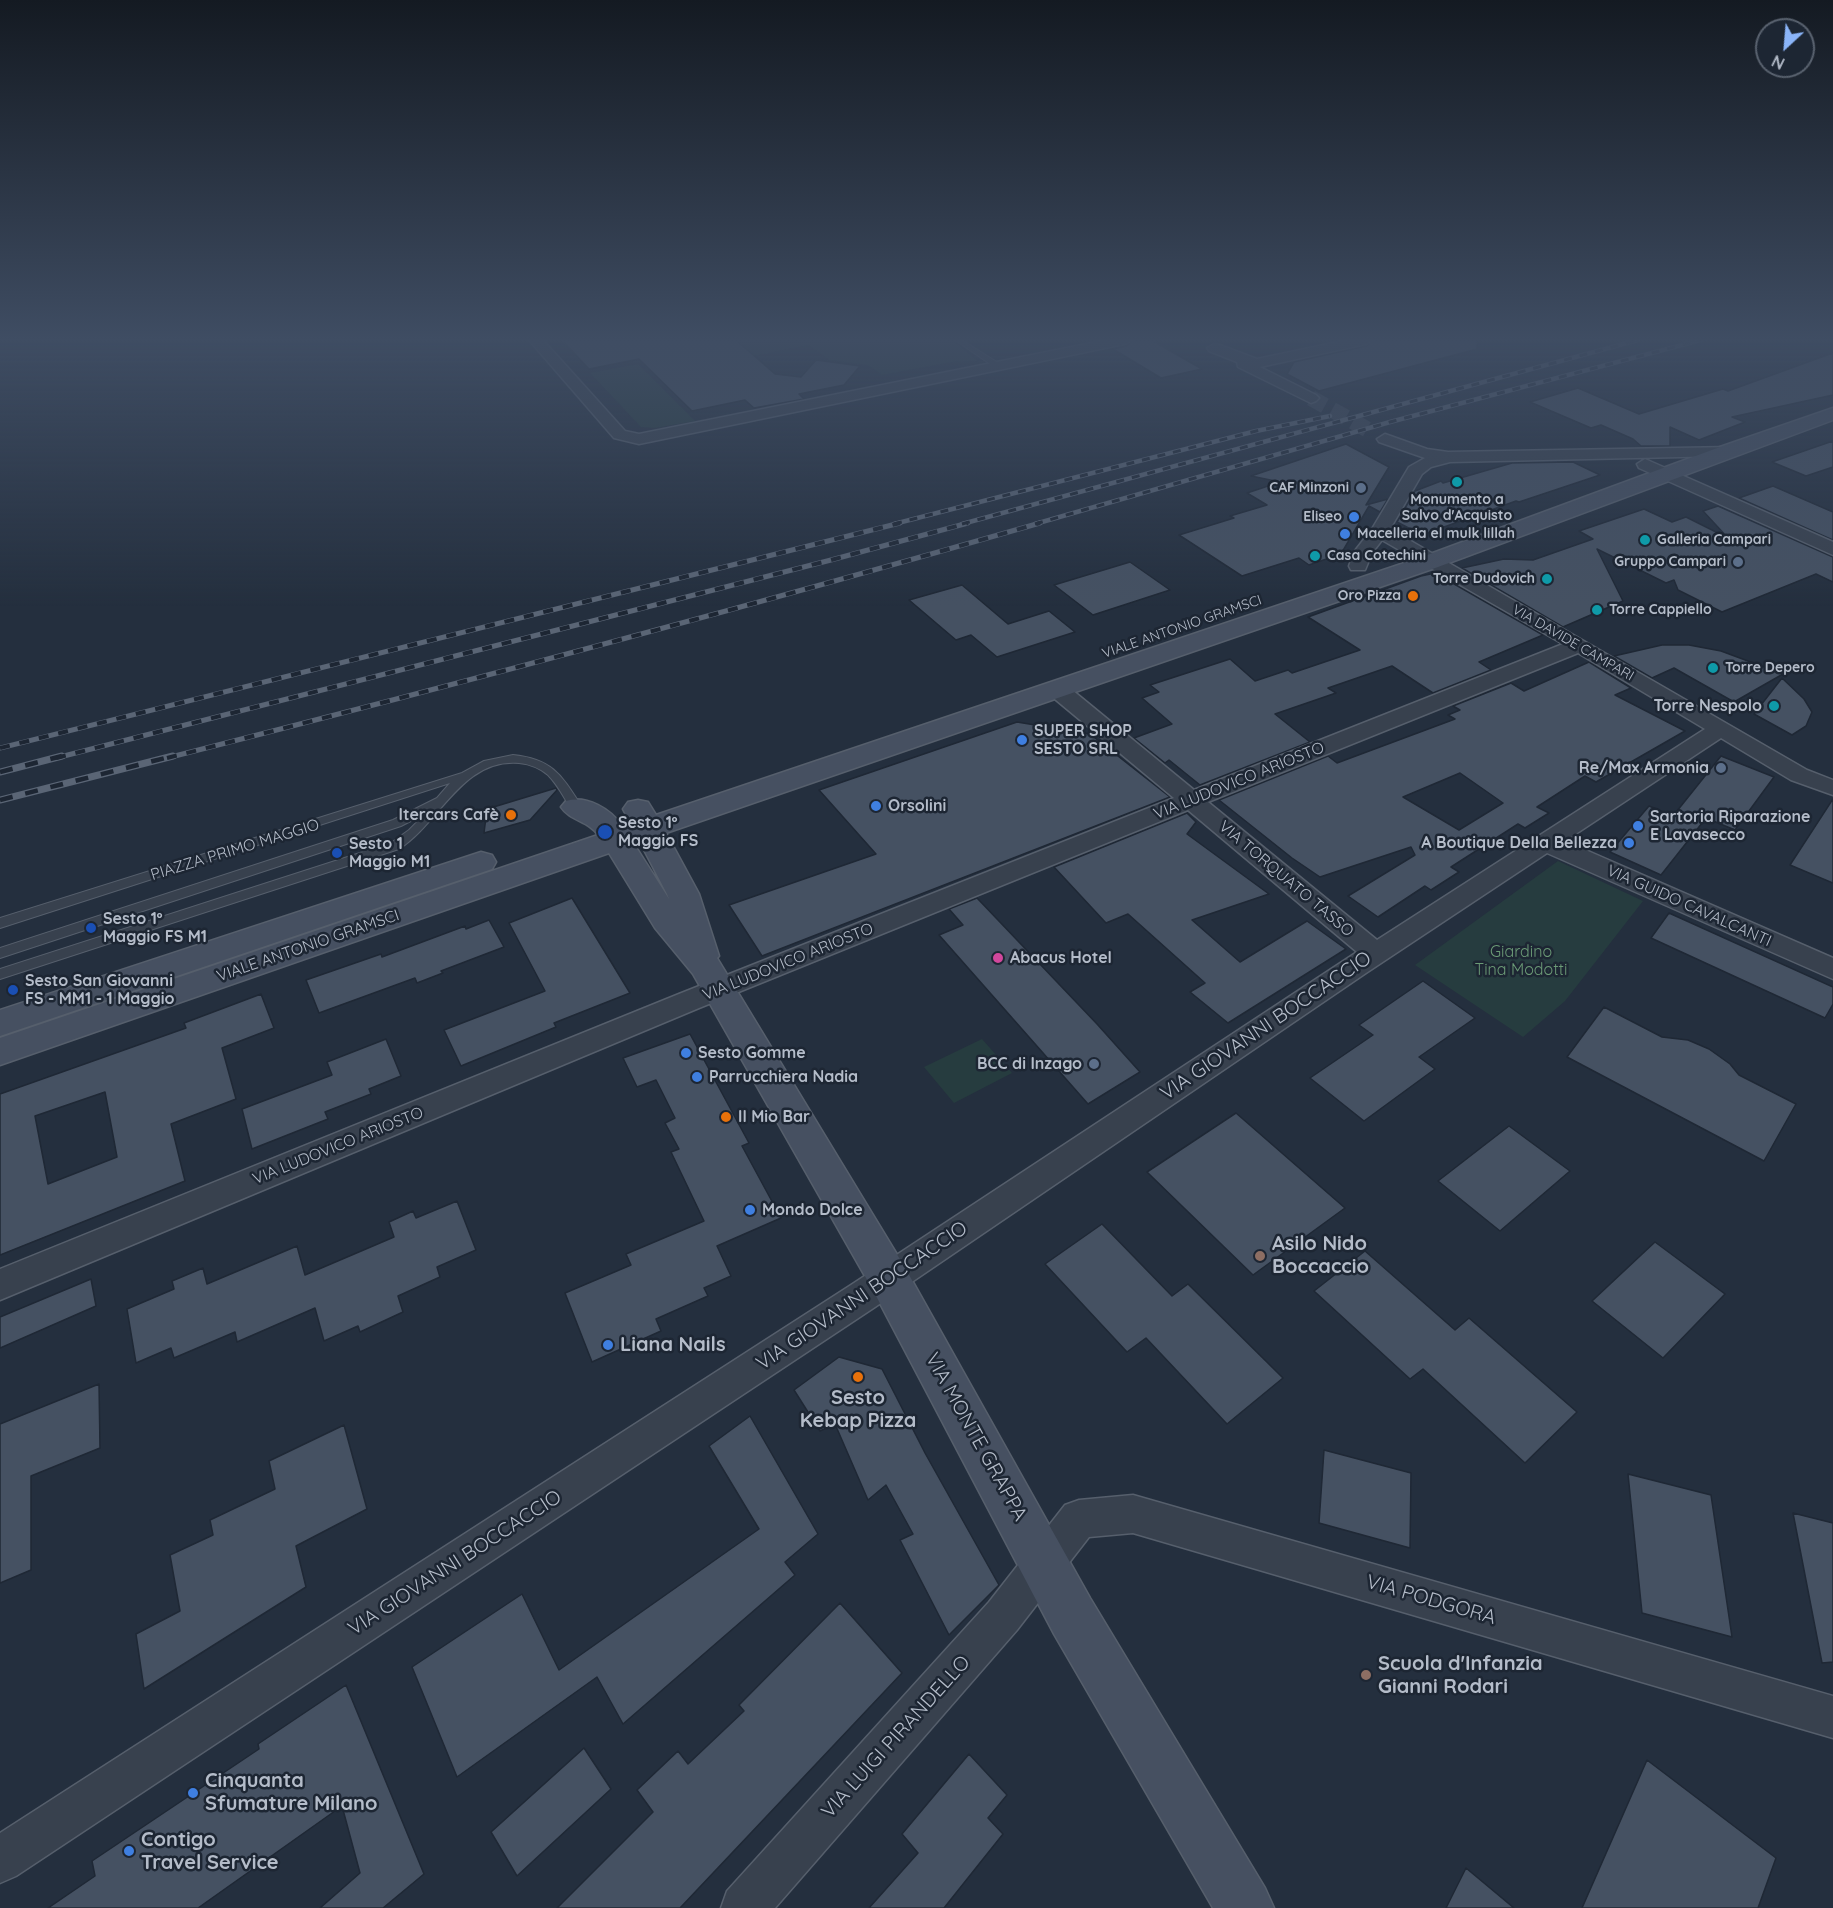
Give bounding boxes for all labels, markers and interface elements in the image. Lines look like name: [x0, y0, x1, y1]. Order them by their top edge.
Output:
north arrow: [1755, 18, 1815, 78]
text: N: [1768, 51, 1788, 74]
marker: Monumento a Salvo d'Acquisto: [1450, 475, 1464, 489]
place label: CAF Minzoni: [1269, 480, 1349, 496]
marker: CAF Minzoni: [1354, 481, 1368, 495]
place label: Monumento a Salvo d'Acquisto: [1402, 492, 1512, 524]
place label: Eliseo: [1303, 509, 1342, 525]
marker: Eliseo: [1347, 510, 1361, 524]
place label: Macelleria el mulk lillah: [1357, 526, 1515, 542]
marker: Macelleria el mulk lillah: [1338, 527, 1352, 541]
place label: Galleria Campari: [1657, 532, 1771, 548]
marker: Galleria Campari: [1638, 533, 1652, 547]
place label: Casa Cotechini: [1327, 548, 1426, 564]
marker: Casa Cotechini: [1308, 549, 1322, 563]
place label: Gruppo Campari: [1614, 554, 1726, 570]
marker: Gruppo Campari: [1731, 555, 1745, 569]
place label: Torre Dudovich: [1433, 571, 1535, 587]
marker: Torre Dudovich: [1540, 572, 1554, 586]
place label: Oro Pizza: [1338, 588, 1401, 604]
marker: Oro Pizza: [1406, 589, 1420, 603]
street label: VIALE ANTONIO GRAMSCI: [1100, 592, 1264, 662]
street label: VIA DAVIDE CAMPARI: [1509, 601, 1637, 685]
place label: Torre Cappiello: [1609, 602, 1712, 618]
marker: Torre Cappiello: [1590, 603, 1604, 617]
place label: Torre Depero: [1725, 660, 1815, 676]
marker: Torre Depero: [1706, 661, 1720, 675]
place label: Torre Nespolo: [1653, 696, 1762, 716]
marker: Torre Nespolo: [1767, 699, 1781, 713]
place label: SUPER SHOP SESTO SRL: [1034, 721, 1132, 759]
marker: SUPER SHOP SESTO SRL: [1015, 733, 1029, 747]
street label: VIA LUDOVICO ARIOSTO: [1151, 738, 1327, 824]
place label: Re/Max Armonia: [1579, 758, 1709, 778]
marker: Re/Max Armonia: [1714, 761, 1728, 775]
place label: Orsolini: [888, 796, 946, 816]
marker: Orsolini: [869, 799, 883, 813]
place label: Itercars Cafè: [399, 805, 499, 825]
place label: Sartoria Riparazione E Lavasecco: [1650, 807, 1810, 845]
marker: Itercars Cafè: [504, 808, 518, 822]
place label: Sesto 1º Maggio FS: [618, 813, 698, 851]
street label: PIAZZA PRIMO MAGGIO: [148, 815, 322, 885]
street label: VIA TORQUATO TASSO: [1215, 817, 1357, 941]
marker: Sartoria Riparazione E Lavasecco: [1631, 819, 1645, 833]
marker: Sesto 1º Maggio FS: [596, 823, 614, 841]
place label: A Boutique Della Bellezza: [1421, 833, 1617, 853]
place label: Sesto 1 Maggio M1: [349, 834, 430, 872]
marker: A Boutique Della Bellezza: [1622, 836, 1636, 850]
marker: Sesto 1 Maggio M1: [330, 846, 344, 860]
street label: VIA GUIDO CAVALCANTI: [1604, 861, 1774, 951]
street label: VIALE ANTONIO GRAMSCI: [214, 906, 402, 986]
place label: Sesto 1º Maggio FS M1: [103, 909, 207, 947]
street label: VIA LUDOVICO ARIOSTO: [700, 919, 876, 1005]
marker: Sesto 1º Maggio FS M1: [84, 921, 98, 935]
park label: Giardino Tina Modotti: [1475, 942, 1567, 980]
street label: VIA GIOVANNI BOCCACCIO: [1156, 946, 1376, 1106]
place label: Abacus Hotel: [1010, 948, 1112, 968]
marker: Abacus Hotel: [991, 951, 1005, 965]
place label: Sesto San Giovanni FS - MM1 - 1 Maggio: [25, 971, 175, 1009]
marker: Sesto San Giovanni FS - MM1 - 1 Maggio: [6, 983, 20, 997]
place label: Sesto Gomme: [698, 1043, 806, 1063]
marker: Sesto Gomme: [679, 1046, 693, 1060]
place label: BCC di Inzago: [977, 1054, 1082, 1074]
marker: BCC di Inzago: [1087, 1057, 1101, 1071]
place label: Parrucchiera Nadia: [709, 1067, 858, 1087]
marker: Parrucchiera Nadia: [690, 1070, 704, 1084]
street label: VIA LUDOVICO ARIOSTO: [250, 1103, 426, 1189]
place label: Il Mio Bar: [738, 1107, 810, 1127]
marker: Il Mio Bar: [719, 1110, 733, 1124]
place label: Mondo Dolce: [762, 1200, 863, 1220]
marker: Mondo Dolce: [743, 1203, 757, 1217]
street label: VIA GIOVANNI BOCCACCIO: [752, 1216, 972, 1376]
place label: Asilo Nido Boccaccio: [1272, 1232, 1369, 1279]
marker: Asilo Nido Boccaccio: [1253, 1249, 1267, 1263]
place label: Liana Nails: [620, 1333, 726, 1357]
marker: Liana Nails: [601, 1338, 615, 1352]
street label: VIA MONTE GRAPPA: [920, 1349, 1032, 1525]
marker: Sesto Kebap Pizza: [851, 1370, 865, 1384]
place label: Sesto Kebap Pizza: [800, 1386, 916, 1433]
street label: VIA GIOVANNI BOCCACCIO: [344, 1485, 566, 1641]
street label: VIA PODGORA: [1363, 1570, 1499, 1630]
street label: VIA LUIGI PIRANDELLO: [817, 1651, 975, 1823]
place label: Scuola d'Infanzia Gianni Rodari: [1378, 1652, 1543, 1699]
marker: Scuola d'Infanzia Gianni Rodari: [1359, 1668, 1373, 1682]
place label: Cinquanta Sfumature Milano: [205, 1769, 377, 1816]
marker: Cinquanta Sfumature Milano: [186, 1786, 200, 1800]
place label: Contigo Travel Service: [141, 1828, 279, 1875]
marker: Contigo Travel Service: [122, 1844, 136, 1858]

